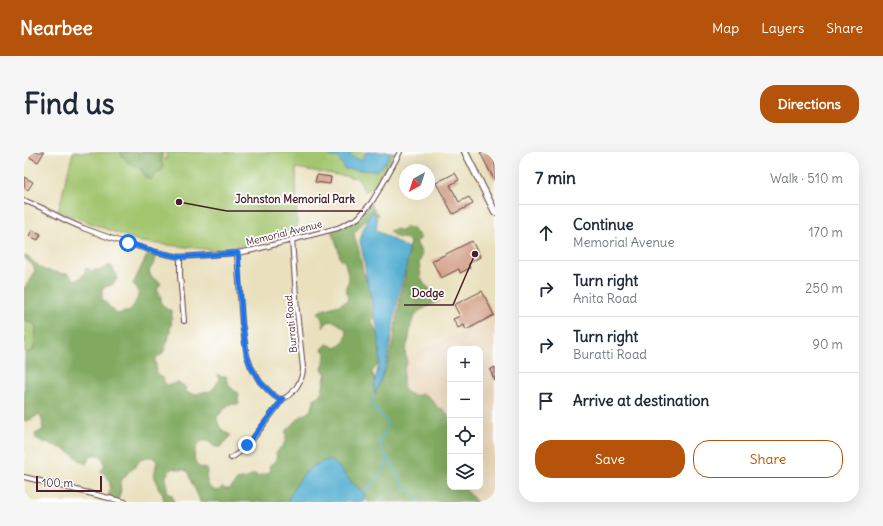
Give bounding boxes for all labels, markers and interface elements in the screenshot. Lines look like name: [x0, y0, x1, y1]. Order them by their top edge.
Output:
text: Nearbee: [20, 16, 93, 40]
text: Map: [712, 19, 739, 37]
text: Layers: [761, 19, 804, 37]
text: Share: [826, 19, 863, 37]
button: Directions: [760, 85, 859, 123]
text: Find us: [24, 86, 115, 122]
north arrow: [399, 164, 435, 200]
text: 7 min: [535, 167, 576, 189]
text: Walk · 510 m: [770, 170, 843, 187]
callout: Johnston Memorial Park: [227, 188, 363, 211]
text: Johnston Memorial Park: [235, 192, 355, 206]
text: Continue: [573, 215, 634, 234]
street label: Memorial Avenue: [245, 217, 323, 249]
icon: ahead: [535, 222, 557, 244]
text: 170 m: [808, 224, 843, 241]
route start: [119, 234, 137, 252]
text: Memorial Avenue: [573, 234, 674, 251]
text: Turn right: [573, 271, 638, 290]
icon: right: [535, 278, 557, 300]
text: 250 m: [805, 280, 843, 297]
callout: Dodge: [404, 282, 453, 305]
text: Dodge: [412, 286, 444, 301]
text: Anita Road: [573, 290, 637, 307]
street label: Burrati Road: [282, 295, 300, 353]
text: Turn right: [573, 327, 638, 346]
icon: right: [535, 334, 557, 356]
text: 90 m: [812, 336, 843, 353]
map controls: [447, 346, 483, 490]
button: +: [447, 346, 483, 382]
text: Buratti Road: [573, 346, 647, 363]
button: −: [447, 382, 483, 418]
icon: arrive: [535, 390, 557, 412]
text: Arrive at destination: [573, 391, 709, 410]
button: locate: [447, 418, 483, 454]
route end: [238, 436, 256, 454]
button: Save: [535, 440, 685, 478]
button: Share: [693, 440, 843, 478]
button: layers: [447, 454, 483, 490]
scale bar: [36, 474, 102, 493]
text: 100 m: [42, 476, 73, 490]

